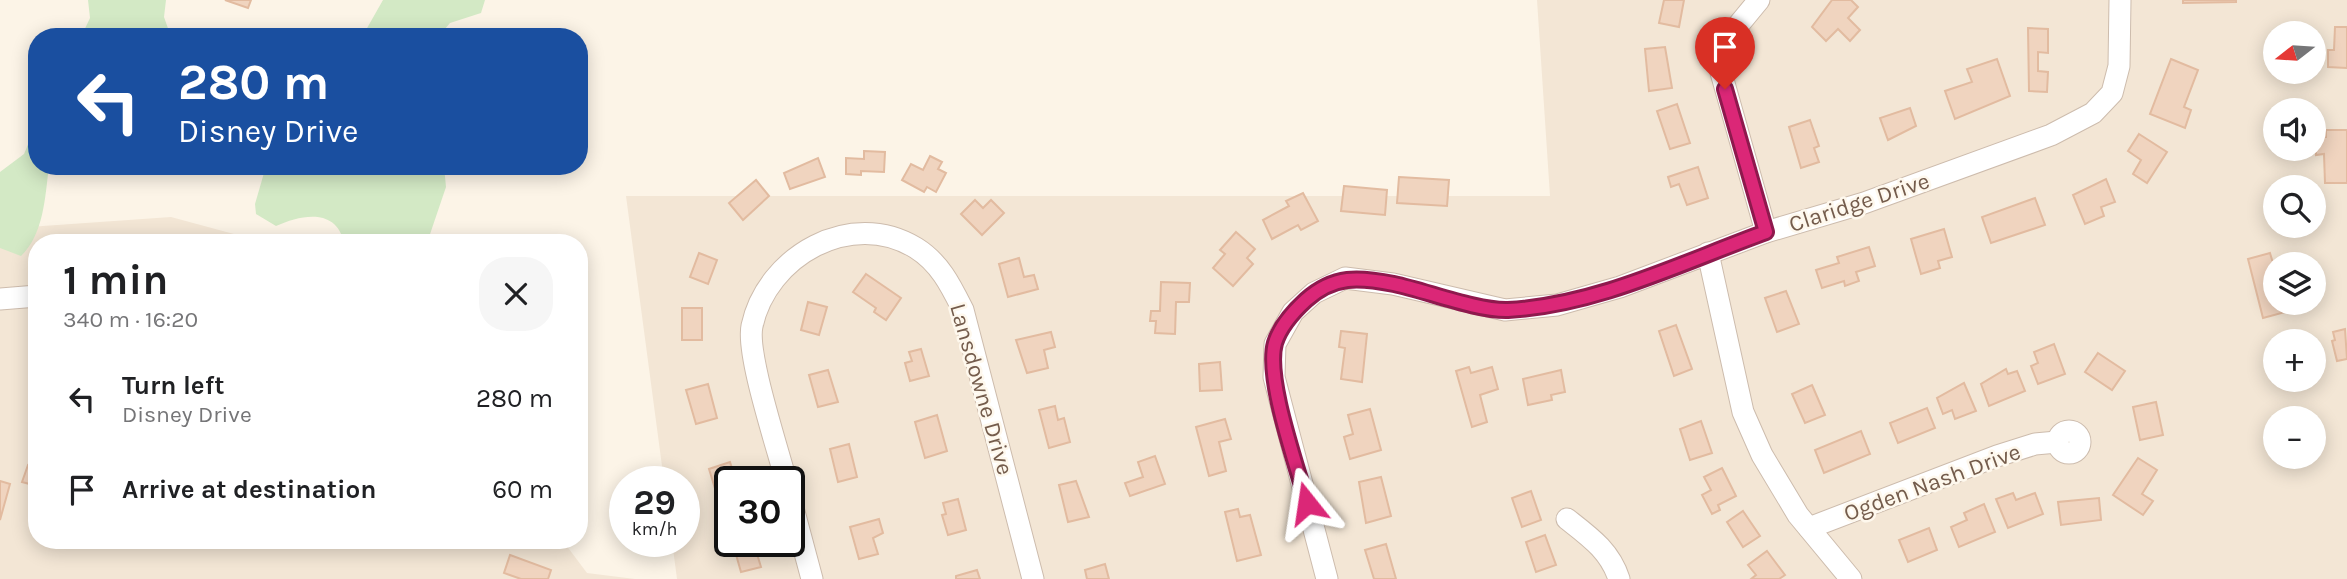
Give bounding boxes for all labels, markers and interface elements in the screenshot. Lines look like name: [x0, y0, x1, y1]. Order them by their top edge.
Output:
pin: [1695, 17, 1755, 89]
north arrow: [2263, 21, 2326, 84]
map controls: [2263, 21, 2326, 469]
icon: arrive: [1706, 28, 1744, 66]
text: 280 m: [178, 54, 329, 111]
icon: left: [63, 56, 154, 147]
button: sound: [2263, 98, 2326, 161]
text: Disney Drive: [178, 113, 358, 150]
street label: Claridge Drive: [1786, 167, 1933, 238]
button: search: [2263, 175, 2326, 238]
button: layers: [2263, 252, 2326, 315]
text: 1 min: [63, 255, 168, 305]
button: close: [479, 257, 553, 331]
street label: Lansdowne Drive: [944, 300, 1019, 478]
text: 340 m · 16:20: [63, 306, 198, 333]
button: +: [2263, 329, 2326, 392]
text: Turn left: [122, 370, 224, 401]
icon: left: [63, 380, 101, 418]
text: 280 m: [476, 383, 553, 414]
text: Disney Drive: [122, 401, 252, 428]
button: −: [2263, 406, 2326, 469]
street label: Ogden Nash Drive: [1840, 438, 2024, 527]
speed limit sign: 30: [714, 466, 805, 557]
position arrow: [1270, 466, 1344, 540]
icon: arrive: [63, 471, 101, 509]
text: Arrive at destination: [122, 474, 376, 505]
text: 60 m: [492, 474, 553, 505]
text: 29: [633, 482, 676, 523]
text: km/h: [632, 518, 677, 540]

